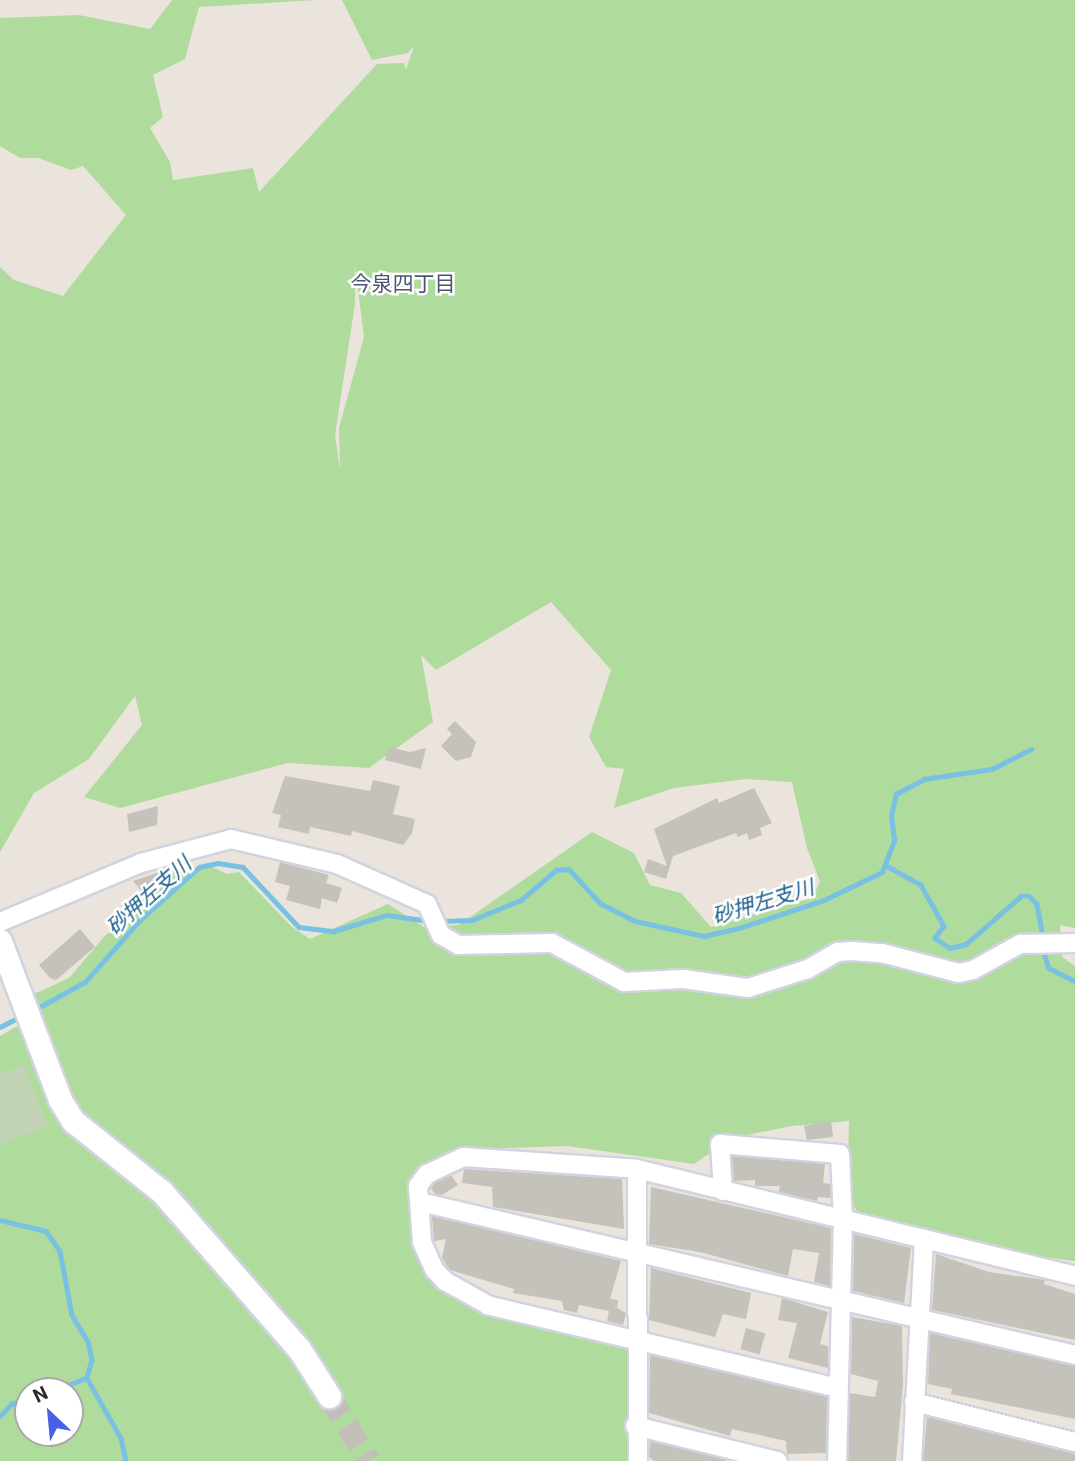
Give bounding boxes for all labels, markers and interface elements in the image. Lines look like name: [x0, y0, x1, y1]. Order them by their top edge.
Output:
district label: 今泉四丁目: [351, 271, 455, 297]
water label: 砂押左支川: [102, 852, 196, 940]
water label: 砂押左支川: [709, 875, 817, 929]
north arrow: [14, 1377, 84, 1447]
text: N: [29, 1381, 52, 1408]

